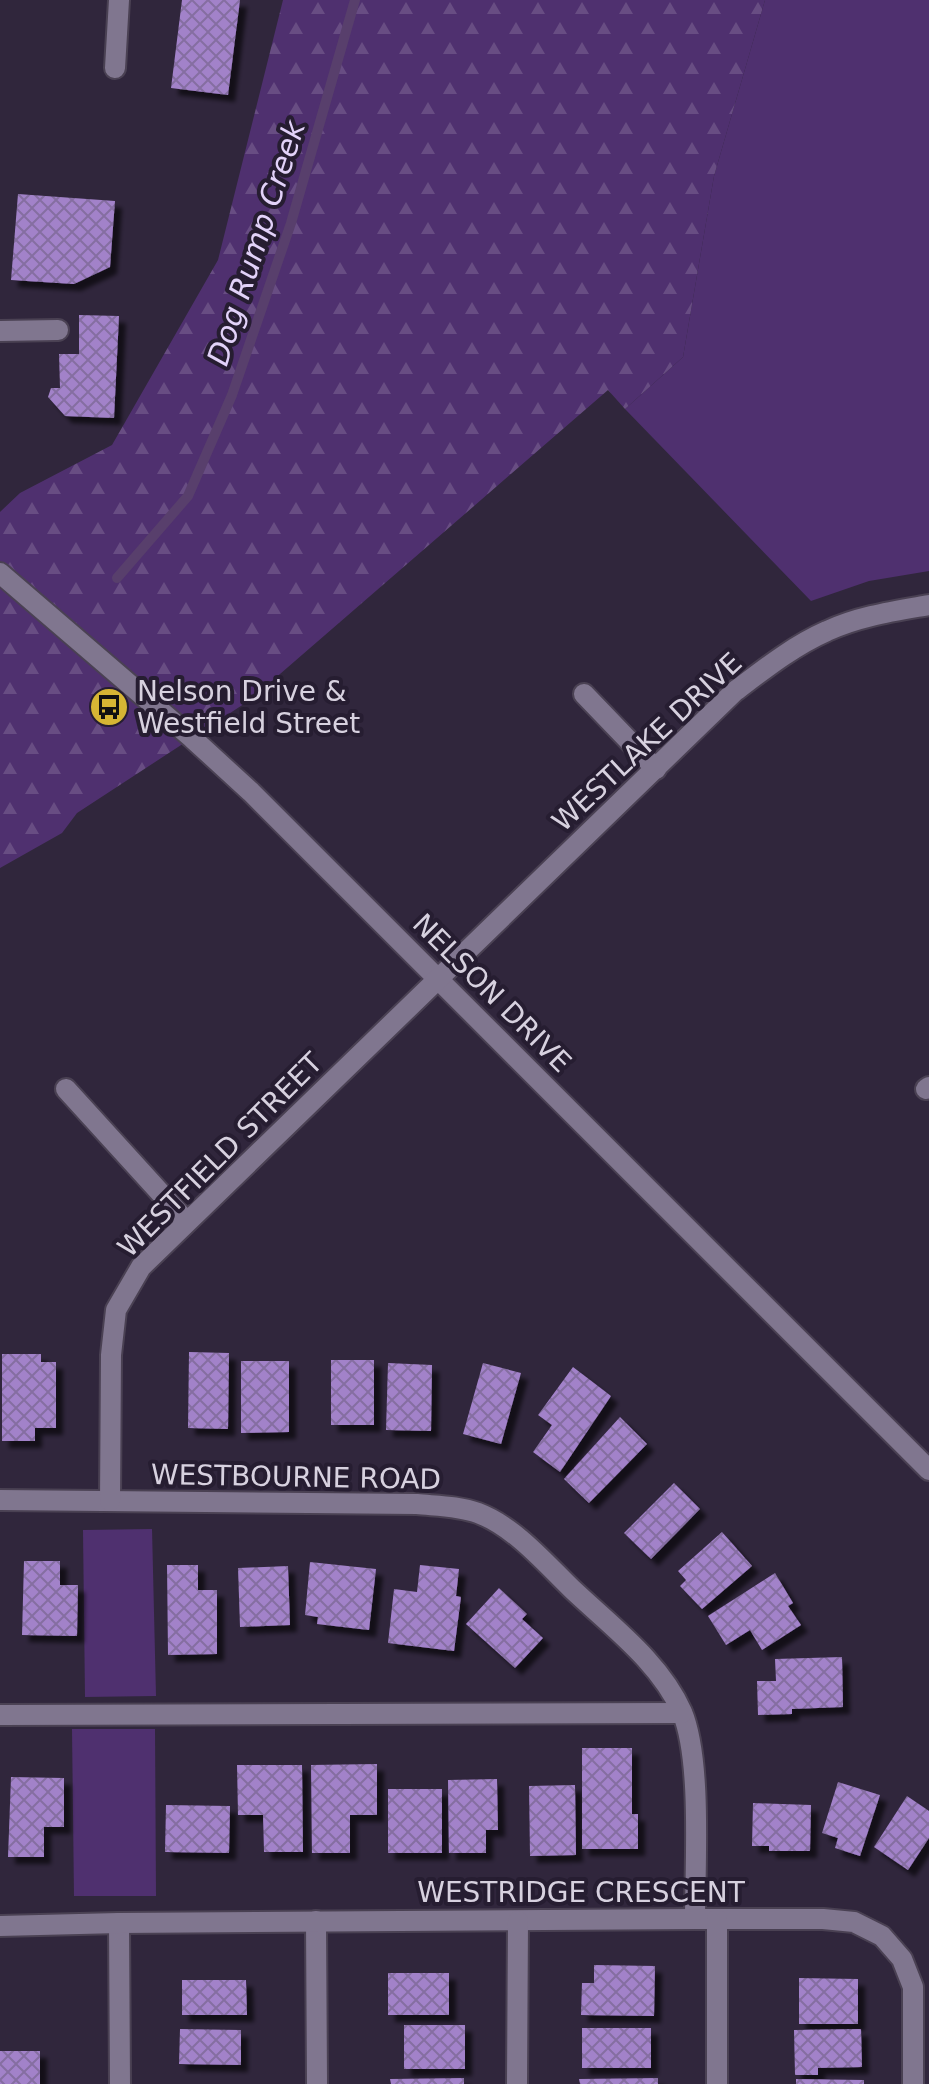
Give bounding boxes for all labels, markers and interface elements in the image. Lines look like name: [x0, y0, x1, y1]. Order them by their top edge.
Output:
water label: Dog Rump Creek: [200, 115, 313, 370]
street label: WESTLAKE DRIVE: [546, 646, 748, 838]
place label: Nelson Drive & Westfield Street: [137, 675, 360, 740]
bus stop icon: Nelson Drive & Westfield Street: [88, 686, 130, 728]
street label: NELSON DRIVE: [406, 907, 578, 1079]
street label: WESTFIELD STREET: [111, 1045, 330, 1264]
street label: WESTBOURNE ROAD: [151, 1458, 441, 1496]
street label: WESTRIDGE CRESCENT: [417, 1876, 746, 1909]

